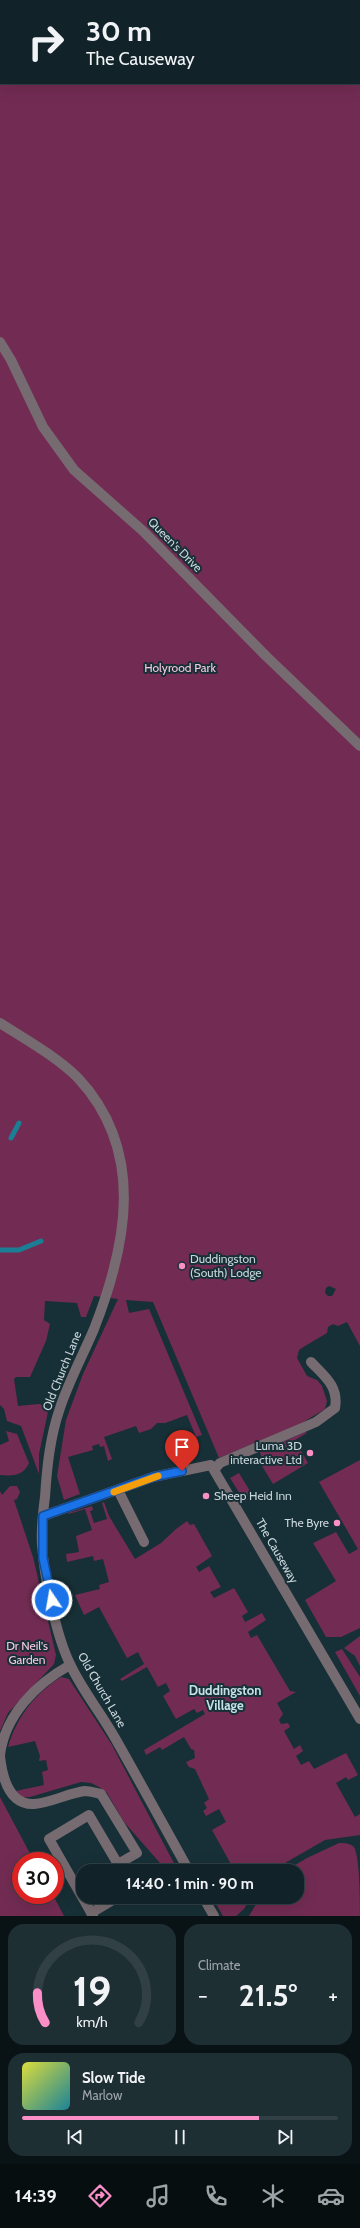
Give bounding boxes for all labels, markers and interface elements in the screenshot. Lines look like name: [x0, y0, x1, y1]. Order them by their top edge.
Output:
text: 30 m: [86, 14, 152, 48]
icon: right: [20, 16, 72, 68]
text: The Causeway: [86, 48, 195, 70]
street label: Queen's Drive: [145, 514, 206, 575]
park label: Holyrood Park: [144, 660, 216, 675]
place label: Duddingston (South) Lodge: [190, 1251, 262, 1280]
marker: Duddingston (South) Lodge: [177, 1261, 187, 1271]
street label: Old Church Lane: [39, 1329, 84, 1413]
pin: [165, 1430, 199, 1471]
icon: arrive: [171, 1436, 193, 1458]
place label: Luma 3D interactive Ltd: [230, 1438, 302, 1467]
marker: Luma 3D interactive Ltd: [305, 1448, 315, 1458]
place label: Sheep Heid Inn: [214, 1488, 292, 1503]
marker: Sheep Heid Inn: [201, 1491, 211, 1501]
place label: The Byre: [285, 1515, 329, 1530]
street label: The Causeway: [253, 1516, 302, 1586]
marker: The Byre: [332, 1518, 342, 1528]
position arrow: [31, 1579, 73, 1621]
park label: Dr Neil's Garden: [6, 1638, 48, 1667]
street label: Old Church Lane: [75, 1649, 130, 1730]
district label: Duddingston Village: [189, 1682, 261, 1713]
speed limit sign: 30: [12, 1852, 64, 1904]
text: 14:40 · 1 min · 90 m: [126, 1875, 254, 1893]
text: Climate: [198, 1957, 240, 1973]
text: 19: [73, 1965, 111, 2015]
text: 21.5°: [239, 1977, 297, 2014]
text: −: [198, 1982, 208, 2009]
text: +: [328, 1982, 338, 2009]
text: km/h: [76, 2012, 108, 2030]
text: Slow Tide: [82, 2069, 145, 2087]
text: Marlow: [82, 2087, 122, 2103]
icon: previous: [64, 2126, 86, 2148]
icon: pause: [169, 2126, 191, 2148]
icon: next: [274, 2126, 296, 2148]
icon: directions: [86, 2182, 114, 2210]
icon: music: [144, 2182, 172, 2210]
icon: phone: [202, 2182, 230, 2210]
icon: climate: [259, 2182, 287, 2210]
icon: car: [317, 2182, 345, 2210]
text: 14:39: [15, 2185, 57, 2207]

